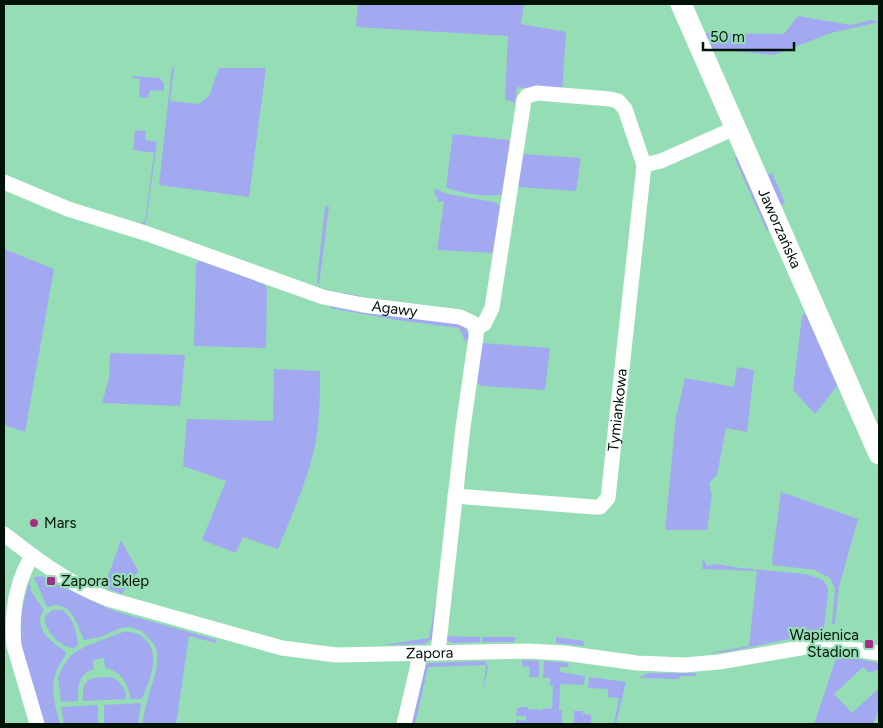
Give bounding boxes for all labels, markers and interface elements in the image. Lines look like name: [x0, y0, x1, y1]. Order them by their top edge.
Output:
scale bar: [703, 20, 794, 52]
text: 50 m: [710, 28, 745, 46]
street label: Jaworzańska: [754, 185, 805, 271]
street label: Agawy: [371, 297, 419, 321]
street label: Tymiankowa: [604, 368, 631, 452]
place label: Mars: [44, 514, 76, 532]
marker: Mars: [28, 517, 40, 529]
place label: Zapora Sklep: [61, 572, 149, 590]
marker: Zapora Sklep: [45, 575, 57, 587]
place label: Wapienica Stadion: [789, 626, 859, 661]
marker: Wapienica Stadion: [863, 638, 875, 650]
street label: Zapora: [406, 644, 454, 663]

